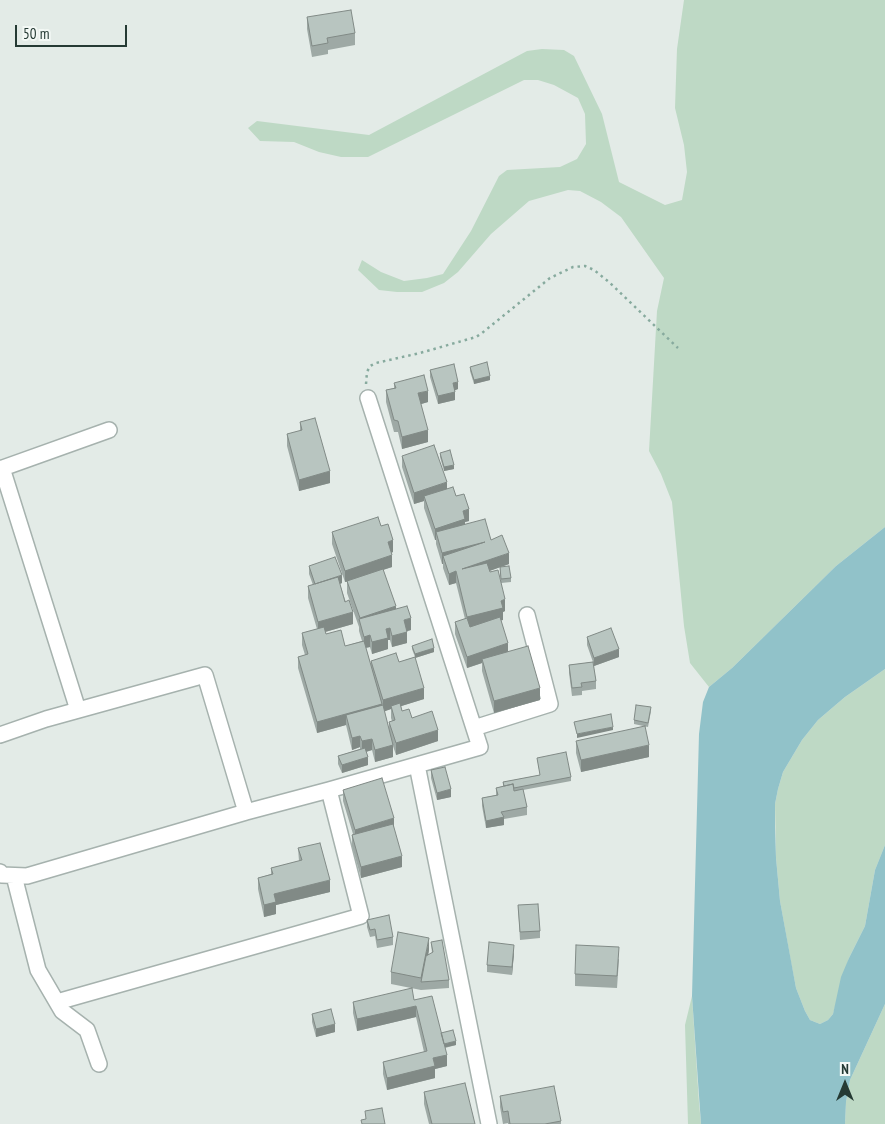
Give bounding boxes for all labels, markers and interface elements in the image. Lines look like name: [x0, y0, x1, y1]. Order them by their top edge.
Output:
scale bar: [18, 15, 130, 47]
text: 50 m: [23, 24, 49, 43]
north arrow: [820, 1059, 870, 1109]
text: N: [841, 1060, 849, 1078]

